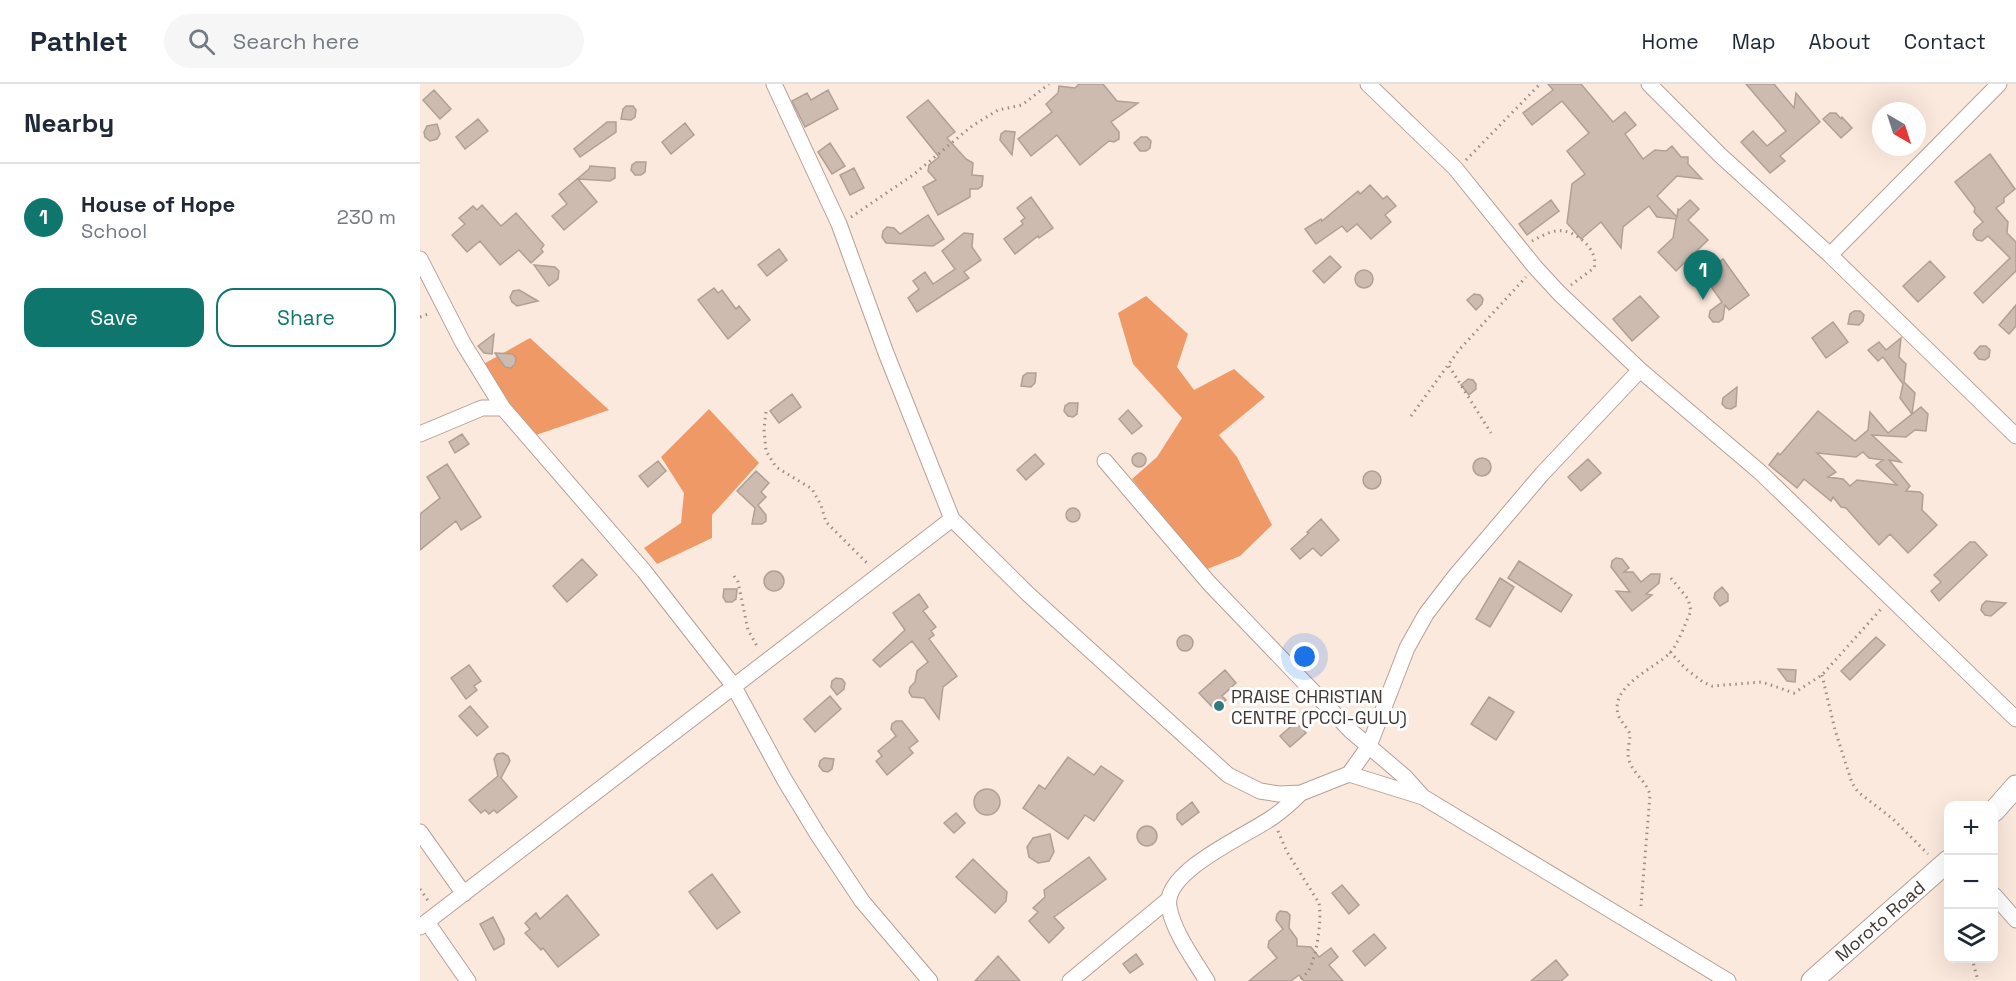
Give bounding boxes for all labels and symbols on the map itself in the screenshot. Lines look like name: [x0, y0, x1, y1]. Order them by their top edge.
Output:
north arrow: [1872, 102, 1926, 156]
pin: 1: [1684, 250, 1722, 300]
your location: [1290, 642, 1319, 671]
place label: PRAISE CHRISTIAN CENTRE (PCCI-GULU): [1231, 685, 1407, 729]
marker: PRAISE CHRISTIAN CENTRE (PCCI-GULU): [1212, 699, 1226, 713]
street label: Moroto Road: [1830, 876, 1930, 966]

